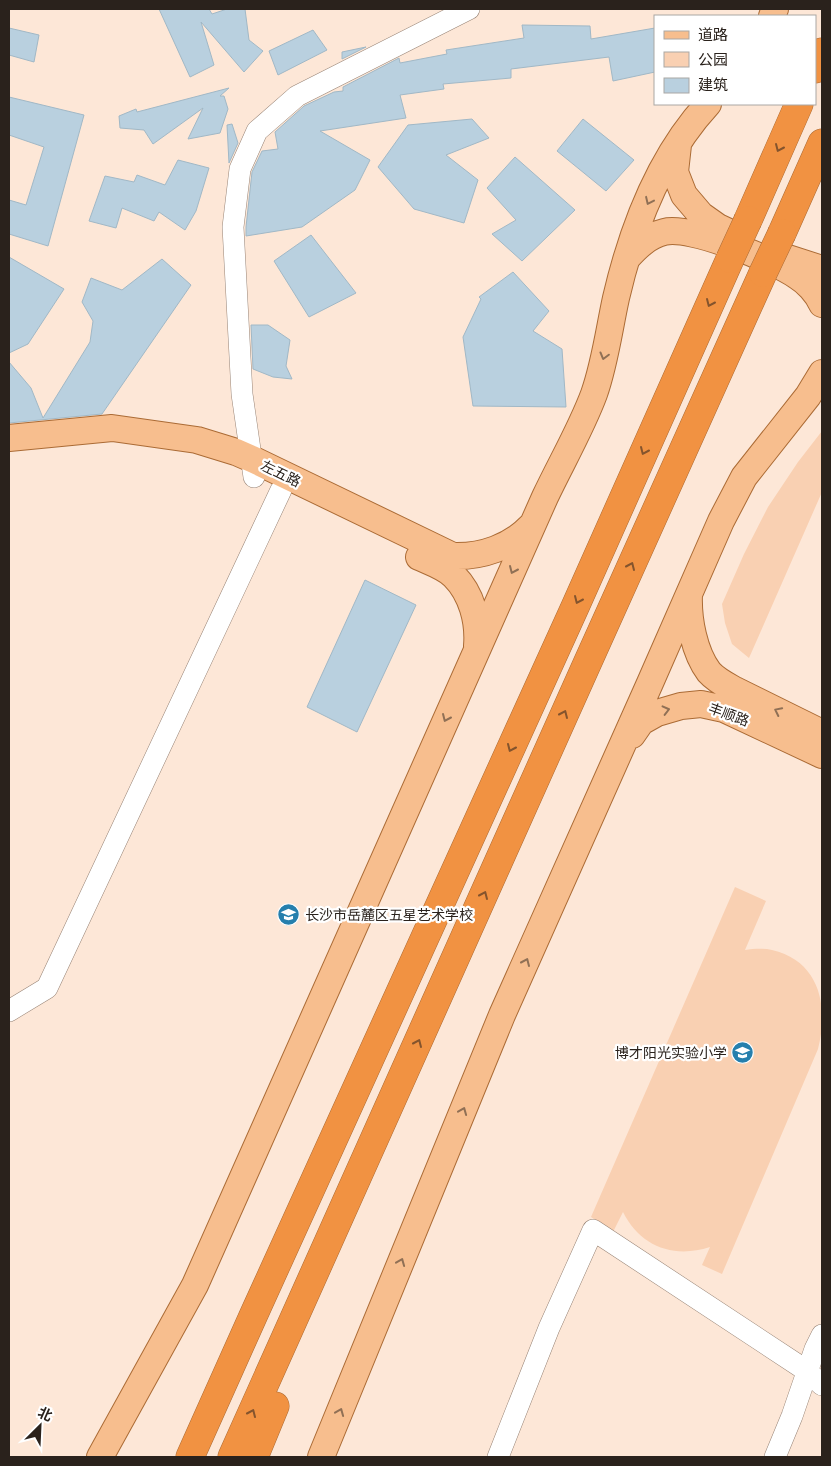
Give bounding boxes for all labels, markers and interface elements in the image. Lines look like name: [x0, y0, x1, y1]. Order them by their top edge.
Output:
legend: [654, 15, 816, 105]
text: 道路: [698, 25, 728, 43]
text: 公园: [698, 50, 728, 68]
text: 建筑: [698, 75, 728, 93]
one-way arrow: [775, 143, 786, 152]
one-way arrow: [644, 196, 655, 205]
one-way arrow: [706, 298, 717, 307]
one-way arrow: [599, 352, 610, 361]
one-way arrow: [640, 446, 650, 455]
street label: 左五路: [258, 456, 304, 490]
one-way arrow: [624, 562, 635, 571]
one-way arrow: [508, 565, 519, 574]
one-way arrow: [573, 595, 584, 604]
street label: 丰顺路: [706, 699, 752, 729]
one-way arrow: [661, 705, 670, 716]
one-way arrow: [775, 708, 784, 718]
one-way arrow: [558, 710, 568, 719]
one-way arrow: [442, 713, 452, 722]
one-way arrow: [507, 743, 517, 752]
one-way arrow: [477, 891, 488, 900]
school or university icon: 长沙市岳麓区五星艺术学校: [277, 902, 301, 926]
place label: 长沙市岳麓区五星艺术学校: [305, 906, 473, 923]
one-way arrow: [520, 958, 531, 967]
one-way arrow: [411, 1039, 422, 1048]
school or university icon: 博才阳光实验小学: [731, 1040, 755, 1064]
place label: 博才阳光实验小学: [615, 1044, 727, 1061]
one-way arrow: [457, 1108, 467, 1116]
one-way arrow: [395, 1258, 406, 1267]
north arrow: [15, 1401, 65, 1451]
text: 北: [36, 1403, 55, 1424]
one-way arrow: [334, 1408, 344, 1417]
one-way arrow: [245, 1409, 256, 1418]

